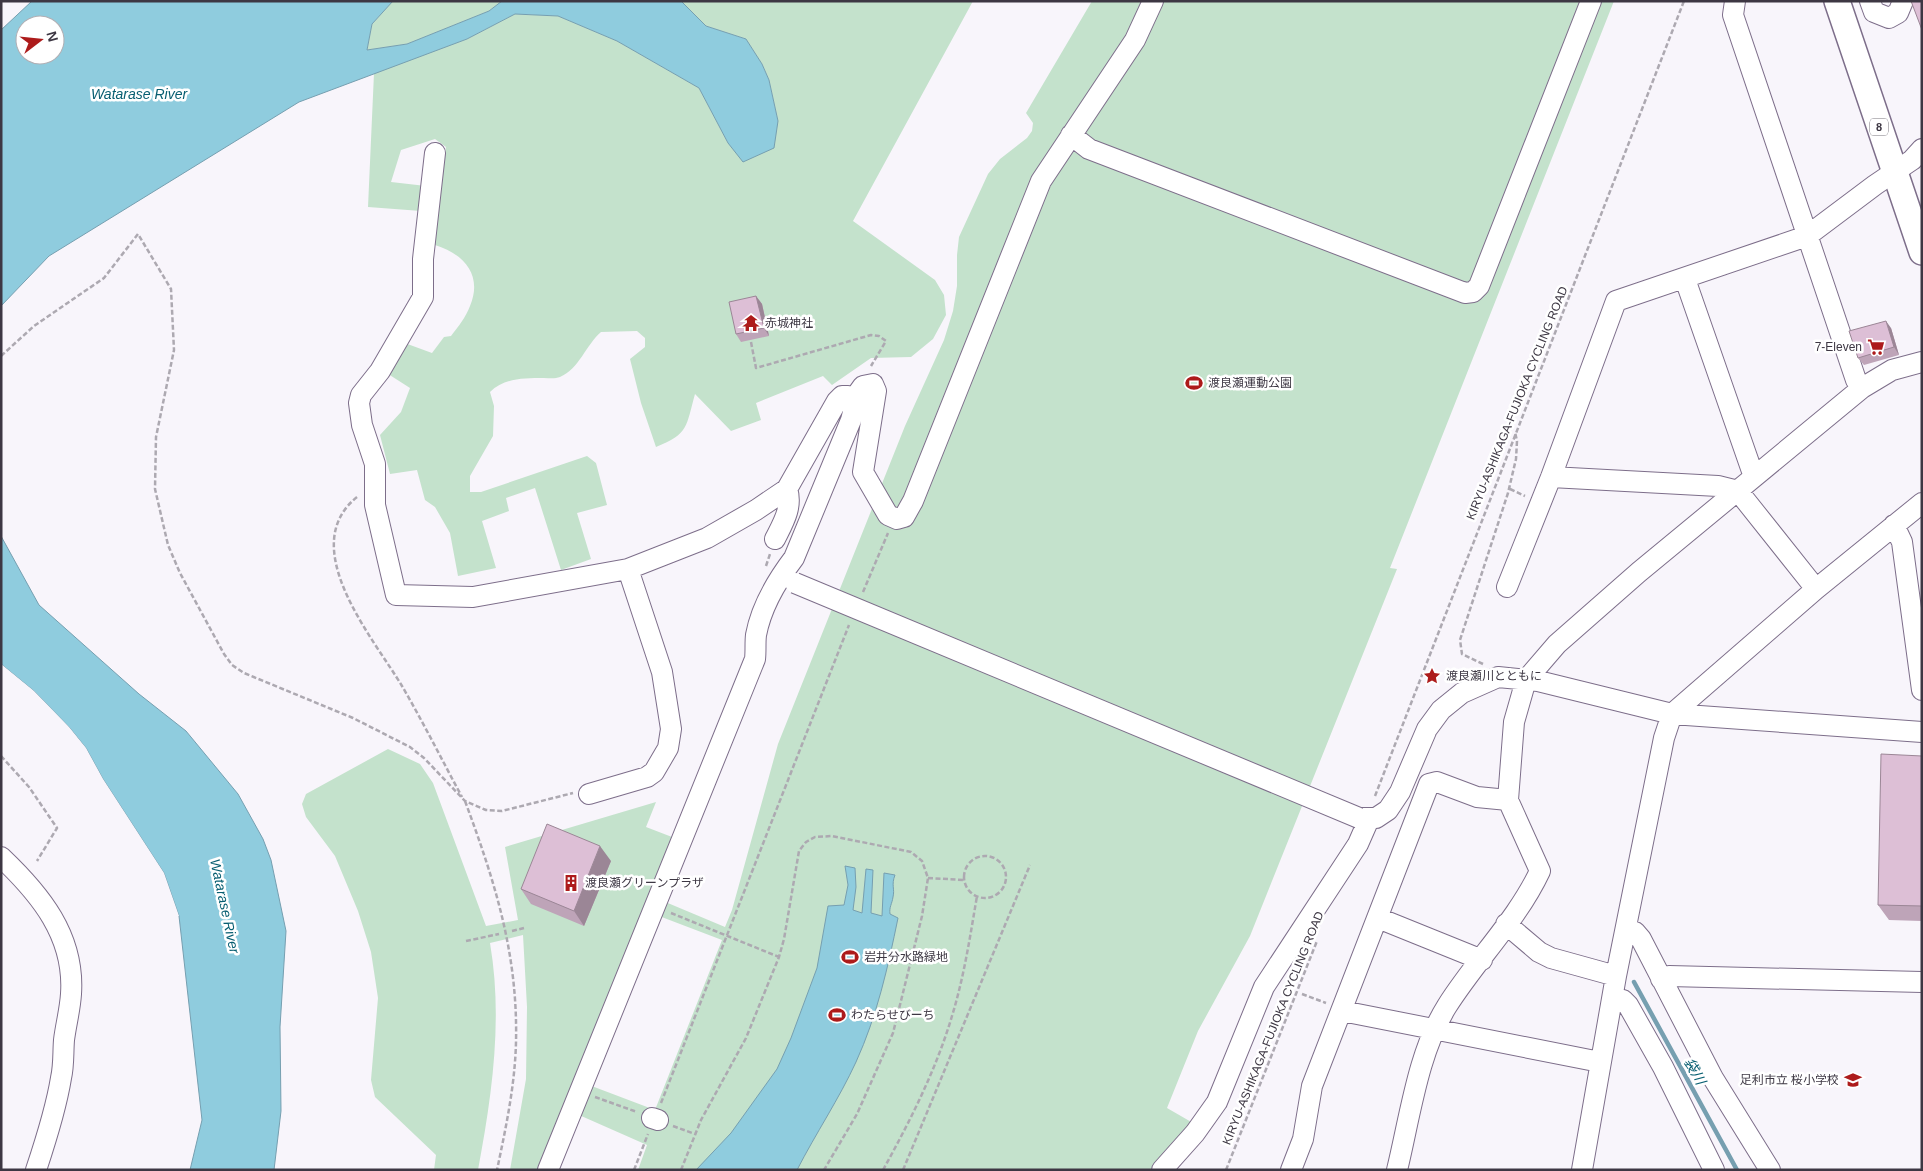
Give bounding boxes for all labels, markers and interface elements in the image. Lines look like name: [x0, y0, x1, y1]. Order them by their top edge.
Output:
north arrow: [15, 15, 65, 65]
text: N: [43, 29, 62, 43]
water label: Watarase River: [91, 86, 188, 102]
road number: 8: [1870, 118, 1888, 136]
street label: KIRYU-ASHIKAGA-FUJIOKA CYCLING ROAD: [1464, 284, 1571, 522]
temple icon: 赤城神社: [741, 313, 761, 333]
place label: 赤城神社: [765, 316, 813, 330]
supermarket icon: 7-Eleven: [1866, 337, 1886, 357]
place label: 7-Eleven: [1815, 340, 1862, 354]
sports icon: 渡良瀬運動公園: [1184, 373, 1204, 393]
place label: 渡良瀬運動公園: [1208, 376, 1292, 390]
place icon: 渡良瀬川とともに: [1422, 666, 1442, 686]
place label: 渡良瀬川とともに: [1446, 669, 1542, 683]
water label: Watarase River: [207, 857, 243, 956]
building icon: 渡良瀬グリーンプラザ: [561, 873, 581, 893]
place label: 渡良瀬グリーンプラザ: [585, 876, 704, 890]
street label: KIRYU-ASHIKAGA-FUJIOKA CYCLING ROAD: [1220, 909, 1327, 1147]
sports icon: 岩井分水路緑地: [840, 947, 860, 967]
place label: 岩井分水路緑地: [864, 950, 948, 964]
sports icon: わたらせびーち: [827, 1005, 847, 1025]
place label: わたらせびーち: [851, 1008, 935, 1022]
water label: 袋川: [1681, 1055, 1710, 1089]
school or university icon: 足利市立 桜小学校: [1843, 1070, 1863, 1090]
place label: 足利市立 桜小学校: [1740, 1073, 1839, 1087]

